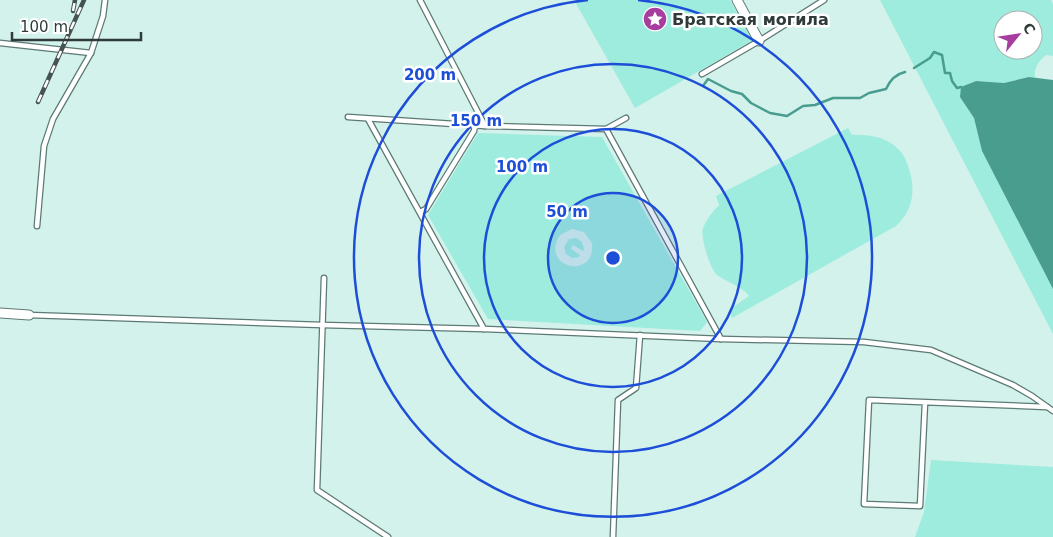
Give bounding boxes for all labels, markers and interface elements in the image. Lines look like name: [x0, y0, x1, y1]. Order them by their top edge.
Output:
place icon: Братская могила: [642, 6, 668, 32]
scale bar: [12, 10, 141, 42]
place label: Братская могила: [672, 10, 829, 29]
north arrow: [993, 10, 1043, 60]
text: 100 m: [20, 18, 68, 36]
text: С: [1020, 20, 1039, 37]
text: 200 m: [404, 66, 456, 84]
text: 150 m: [450, 112, 502, 130]
text: 100 m: [496, 158, 548, 176]
text: 50 m: [546, 203, 588, 221]
centre of rings: [604, 249, 622, 267]

